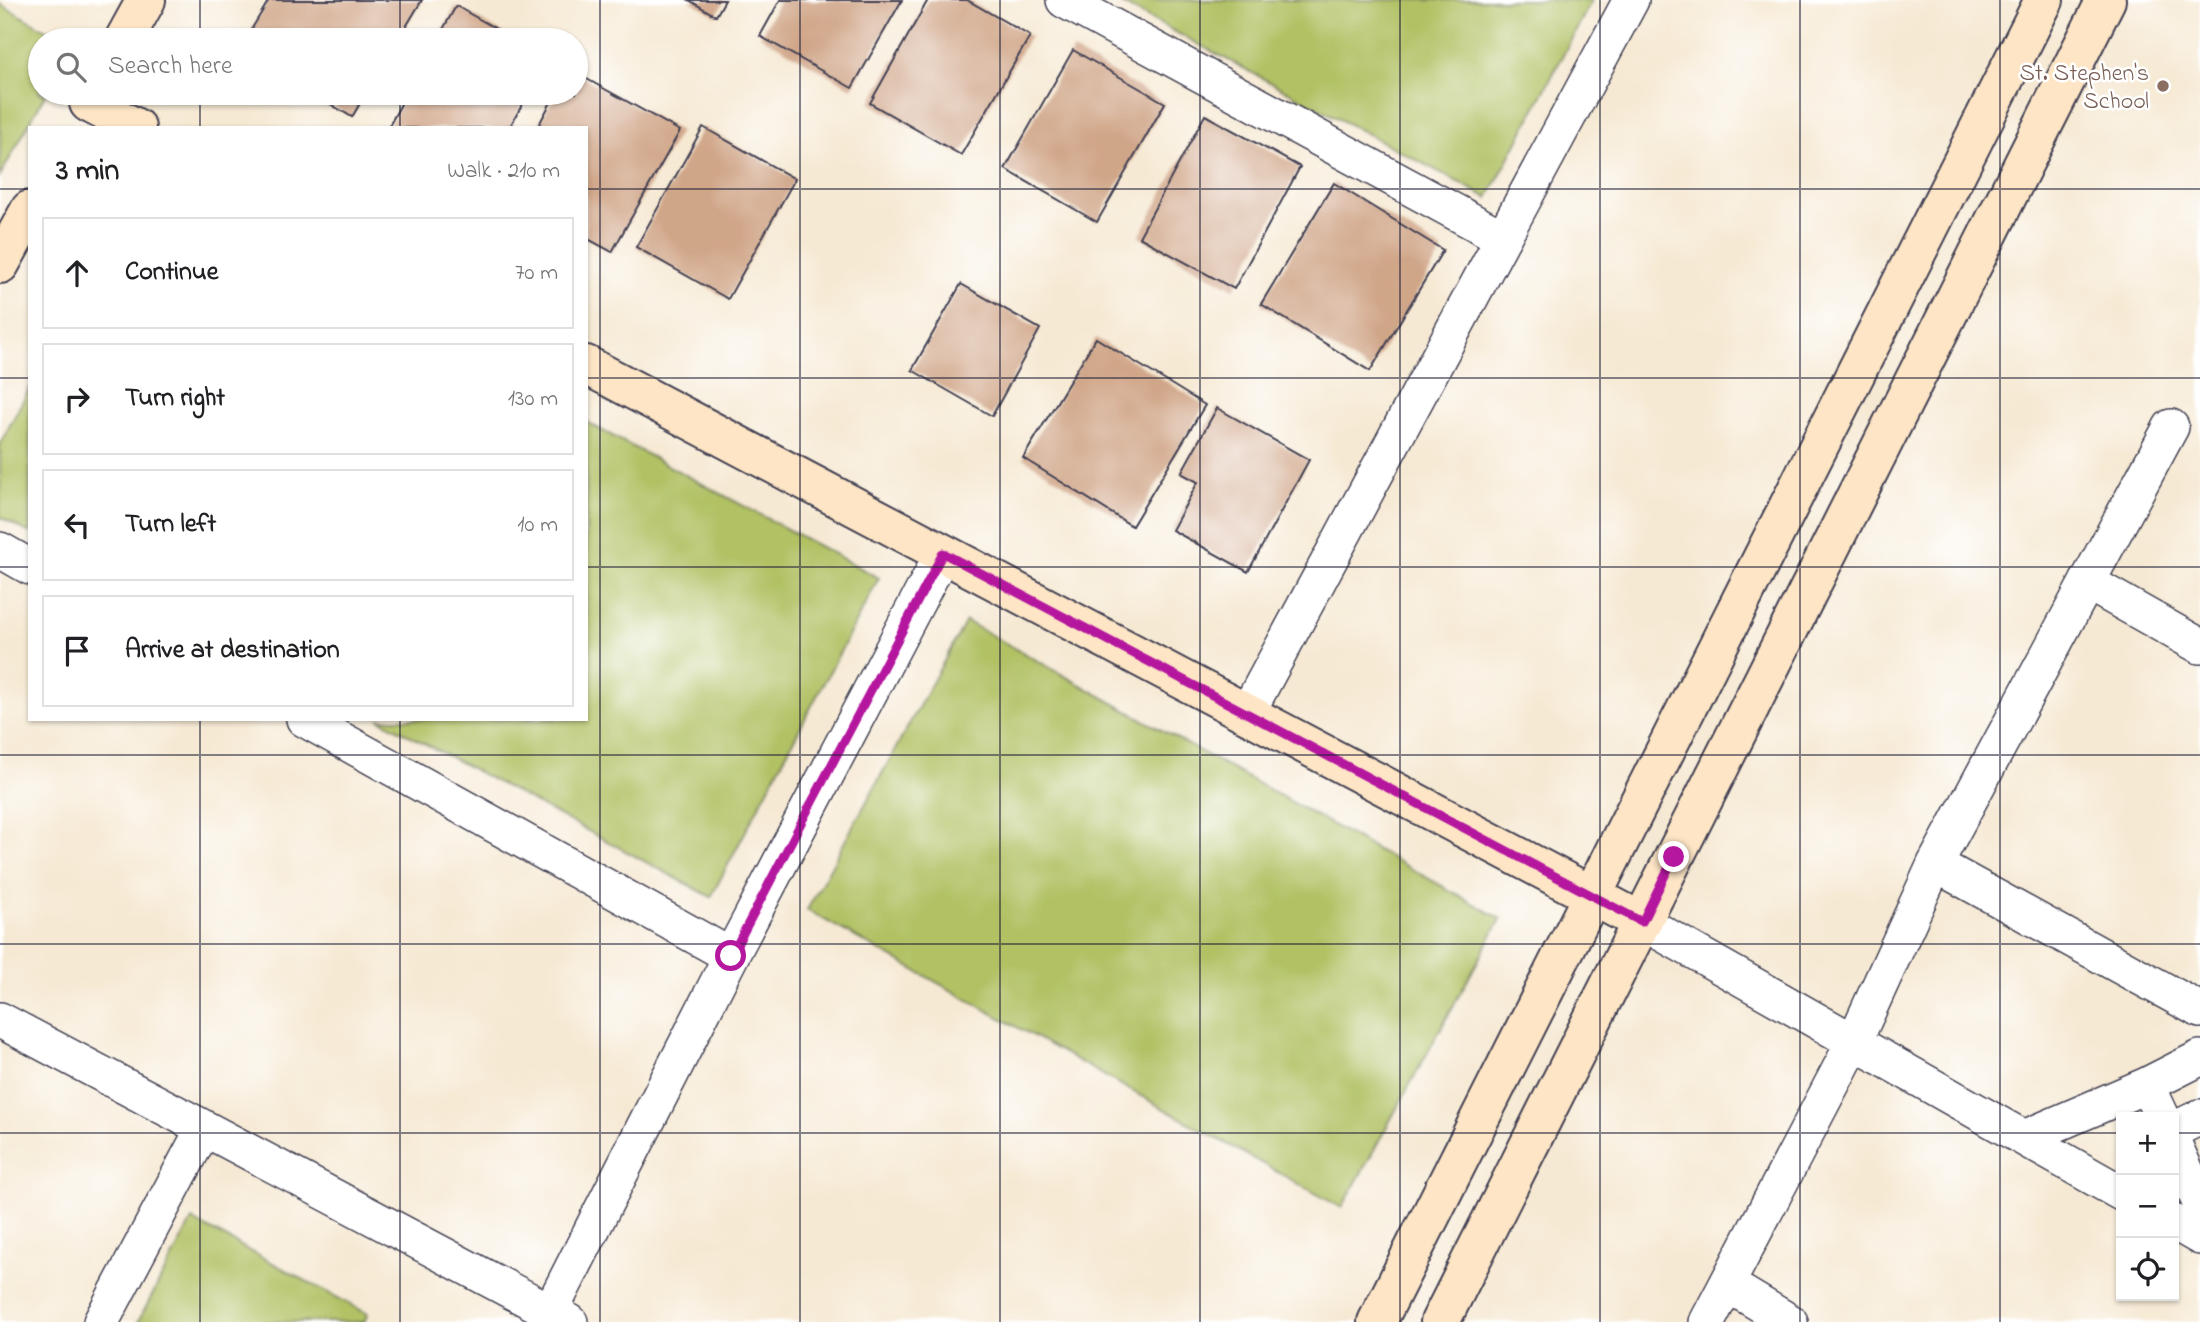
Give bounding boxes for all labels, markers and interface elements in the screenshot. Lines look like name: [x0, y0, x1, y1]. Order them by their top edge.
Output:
search box: [28, 28, 588, 105]
icon: search: [52, 48, 90, 86]
text: Search here: [108, 48, 233, 86]
place label: St. Stephen's School: [2019, 57, 2149, 120]
marker: St. Stephen's School: [2155, 78, 2171, 94]
text: 3 min: [56, 150, 119, 194]
text: Walk · 210 m: [447, 155, 560, 188]
icon: ahead: [58, 254, 96, 292]
text: Continue: [125, 254, 218, 292]
text: 70 m: [515, 257, 558, 290]
icon: right: [58, 380, 96, 418]
text: Turn right: [125, 380, 225, 418]
text: 130 m: [508, 383, 558, 416]
icon: left: [58, 506, 96, 544]
text: Turn left: [125, 506, 216, 544]
text: 10 m: [517, 509, 558, 542]
icon: arrive: [58, 632, 96, 670]
text: Arrive at destination: [125, 632, 340, 670]
route end: [1658, 841, 1689, 872]
route start: [715, 940, 746, 971]
map controls: [2116, 1112, 2179, 1301]
button: +: [2116, 1112, 2179, 1175]
button: −: [2116, 1175, 2179, 1238]
button: locate: [2116, 1238, 2179, 1301]

